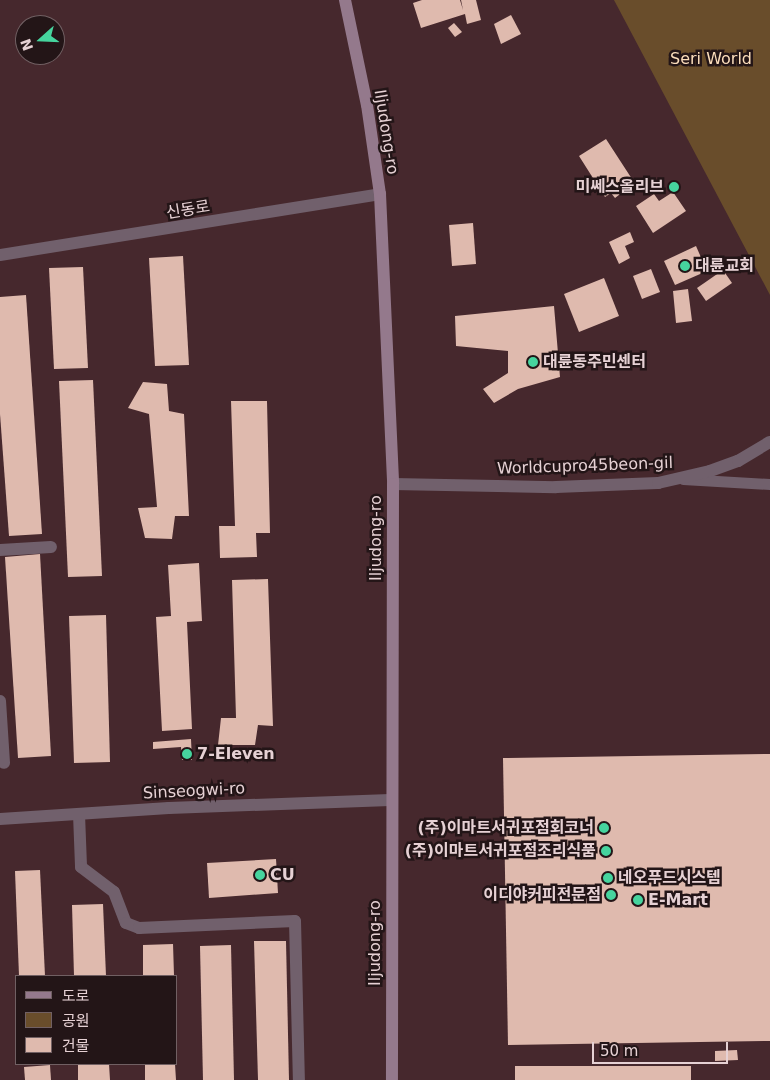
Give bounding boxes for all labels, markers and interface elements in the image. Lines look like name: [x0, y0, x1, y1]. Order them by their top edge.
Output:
north arrow: [15, 15, 65, 65]
text: N: [17, 37, 36, 53]
park label: Seri World: [670, 49, 752, 69]
street label: Iljudong-ro: [370, 88, 402, 176]
place label: 미쎄스올리브: [576, 177, 664, 197]
marker: 미쎄스올리브: [668, 181, 680, 193]
street label: 신동로: [165, 197, 211, 223]
place label: 대륜교회: [695, 256, 754, 276]
marker: 대륜교회: [679, 260, 691, 272]
place label: 대륜동주민센터: [543, 352, 646, 372]
marker: 대륜동주민센터: [527, 356, 539, 368]
street label: Worldcupro45beon-gil: [497, 453, 673, 479]
street label: Iljudong-ro: [366, 495, 386, 581]
place label: 7-Eleven: [197, 744, 275, 764]
marker: 7-Eleven: [181, 748, 193, 760]
street label: Sinseogwi-ro: [142, 779, 246, 803]
place label: (주)이마트서귀포점회코너: [417, 818, 594, 838]
marker: (주)이마트서귀포점회코너: [598, 822, 610, 834]
place label: (주)이마트서귀포점조리식품: [405, 841, 596, 861]
marker: (주)이마트서귀포점조리식품: [600, 845, 612, 857]
place label: CU: [270, 865, 295, 885]
place label: 네오푸드시스템: [618, 868, 721, 888]
marker: CU: [254, 869, 266, 881]
marker: 네오푸드시스템: [602, 872, 614, 884]
place label: 이디야커피전문점: [483, 885, 601, 905]
marker: 이디야커피전문점: [605, 889, 617, 901]
place label: E-Mart: [648, 890, 708, 910]
marker: E-Mart: [632, 894, 644, 906]
street label: Iljudong-ro: [365, 900, 385, 986]
legend: [15, 975, 178, 1065]
text: 도로: [62, 987, 90, 1005]
text: 공원: [62, 1012, 90, 1030]
scale bar: [595, 1032, 731, 1064]
text: 건물: [62, 1037, 90, 1055]
text: 50 m: [600, 1042, 638, 1060]

